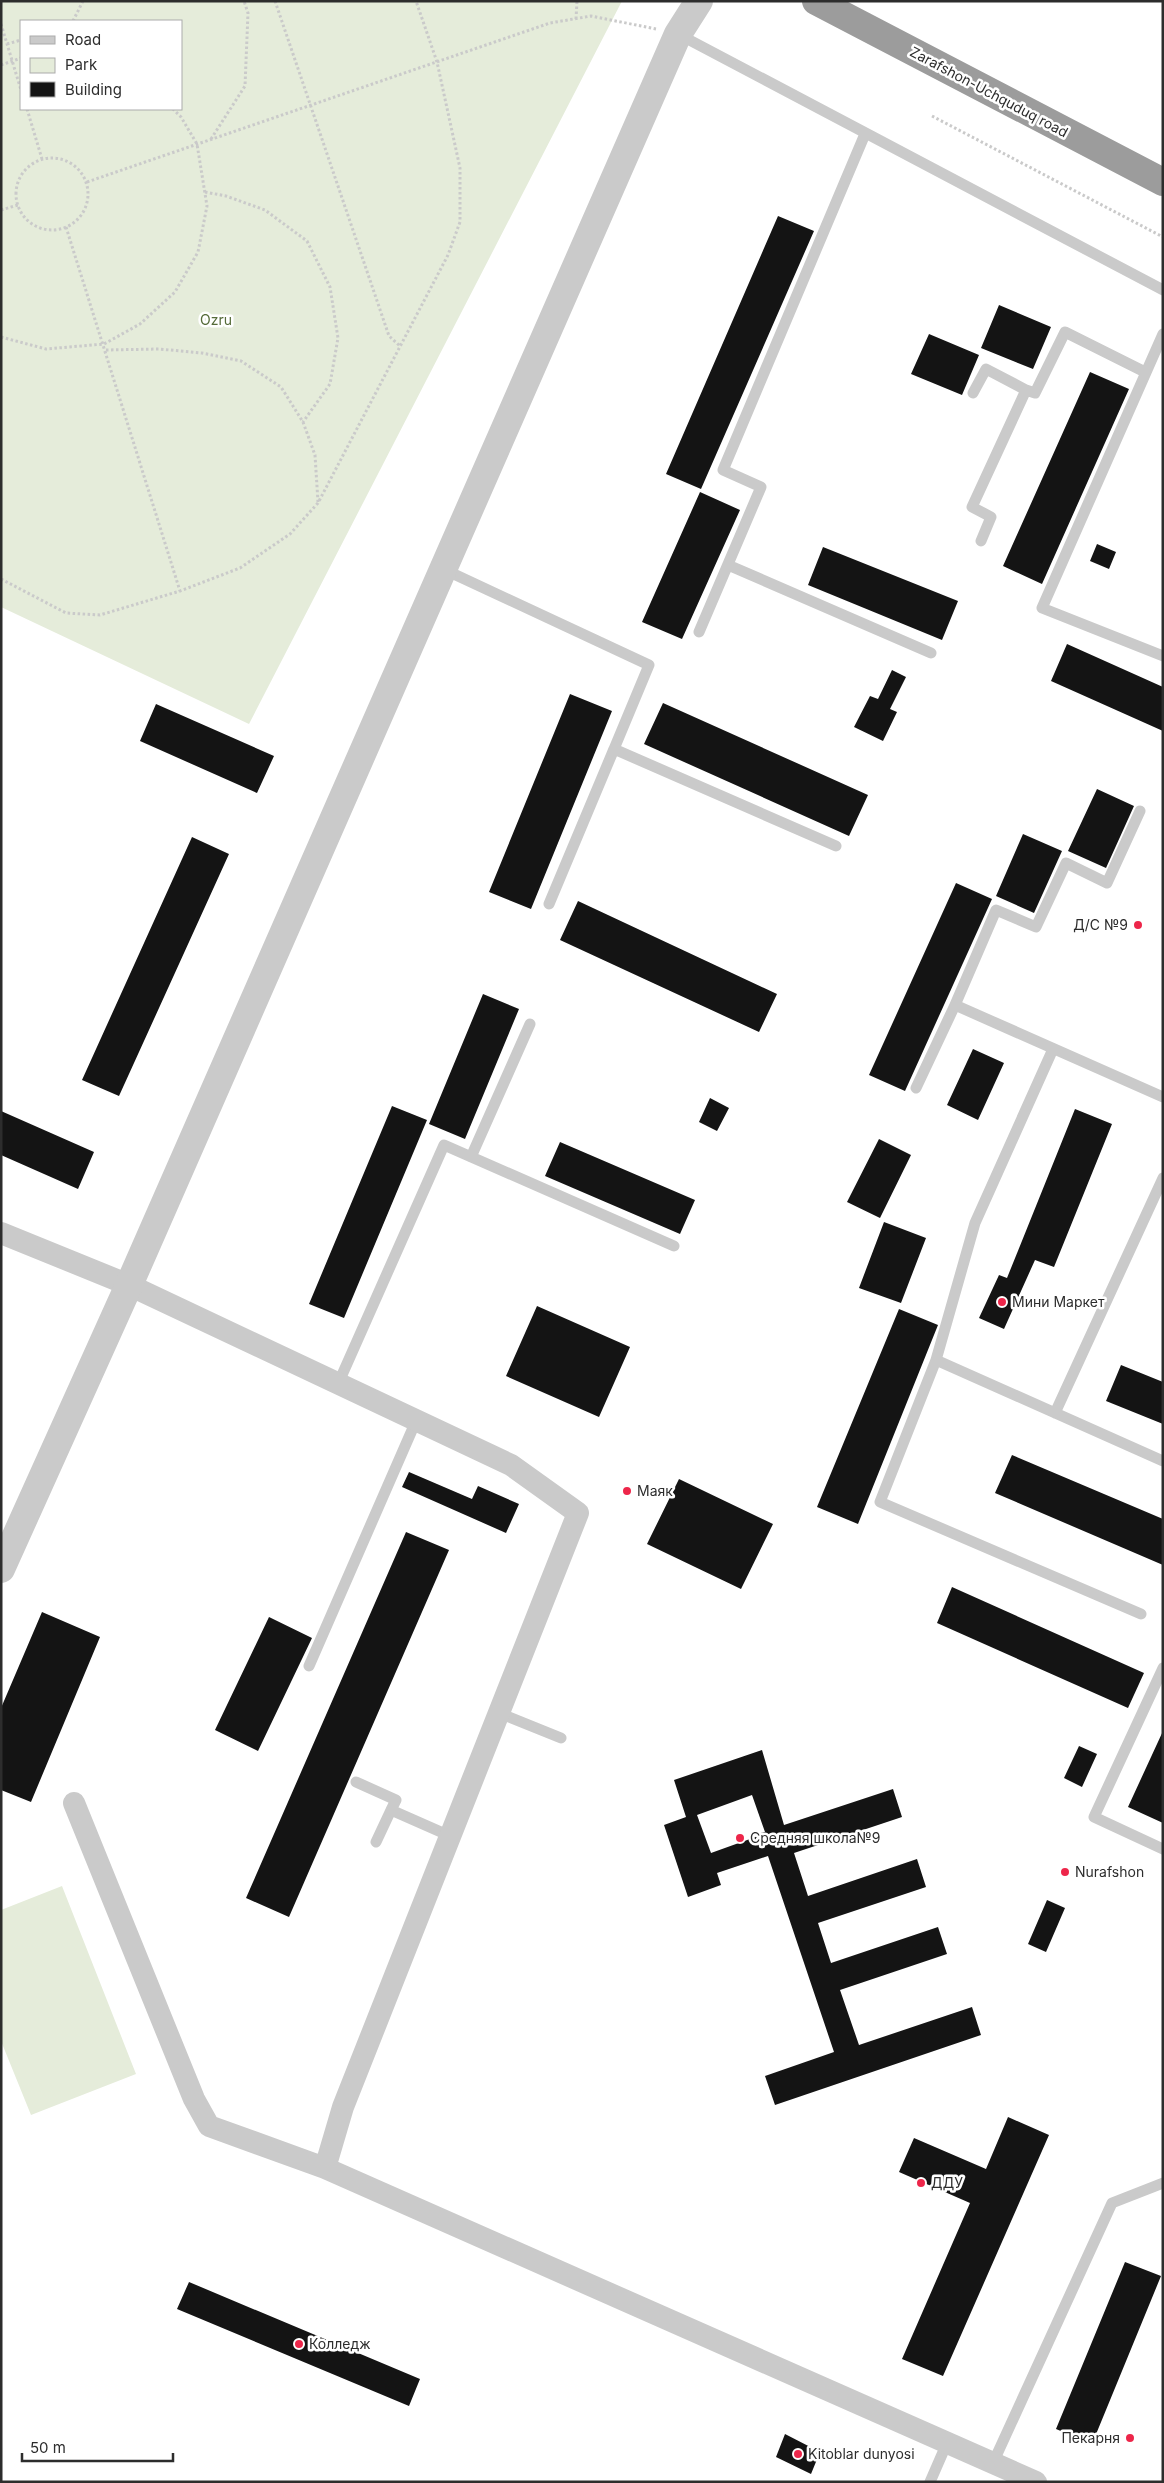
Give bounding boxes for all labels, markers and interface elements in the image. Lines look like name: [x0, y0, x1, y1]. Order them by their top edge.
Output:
legend: [20, 20, 182, 110]
text: Road: [65, 30, 101, 49]
street label: Zarafshon-Uchquduq road: [907, 43, 1071, 140]
text: Park: [65, 55, 98, 74]
text: Building: [65, 80, 122, 99]
park label: Ozru: [200, 311, 232, 328]
place label: Д/С №9: [1073, 916, 1128, 933]
marker: Д/С №9: [1132, 919, 1144, 931]
place label: Мини Маркет: [1012, 1293, 1105, 1310]
marker: Мини Маркет: [996, 1296, 1008, 1308]
place label: Маяк: [637, 1482, 673, 1499]
marker: Маяк: [621, 1485, 633, 1497]
place label: Средняя школа№9: [750, 1829, 881, 1846]
marker: Средняя школа№9: [734, 1832, 746, 1844]
place label: Nurafshon: [1075, 1863, 1144, 1880]
marker: Nurafshon: [1059, 1866, 1071, 1878]
place label: ДДУ: [931, 2174, 963, 2191]
marker: ДДУ: [915, 2177, 927, 2189]
place label: Колледж: [309, 2335, 371, 2352]
marker: Колледж: [293, 2338, 305, 2350]
place label: Пекарня: [1061, 2429, 1120, 2446]
scale bar: [22, 2430, 174, 2462]
marker: Пекарня: [1124, 2432, 1136, 2444]
text: 50 m: [30, 2438, 66, 2457]
place label: Kitoblar dunyosi: [808, 2445, 915, 2462]
marker: Kitoblar dunyosi: [792, 2448, 804, 2460]

